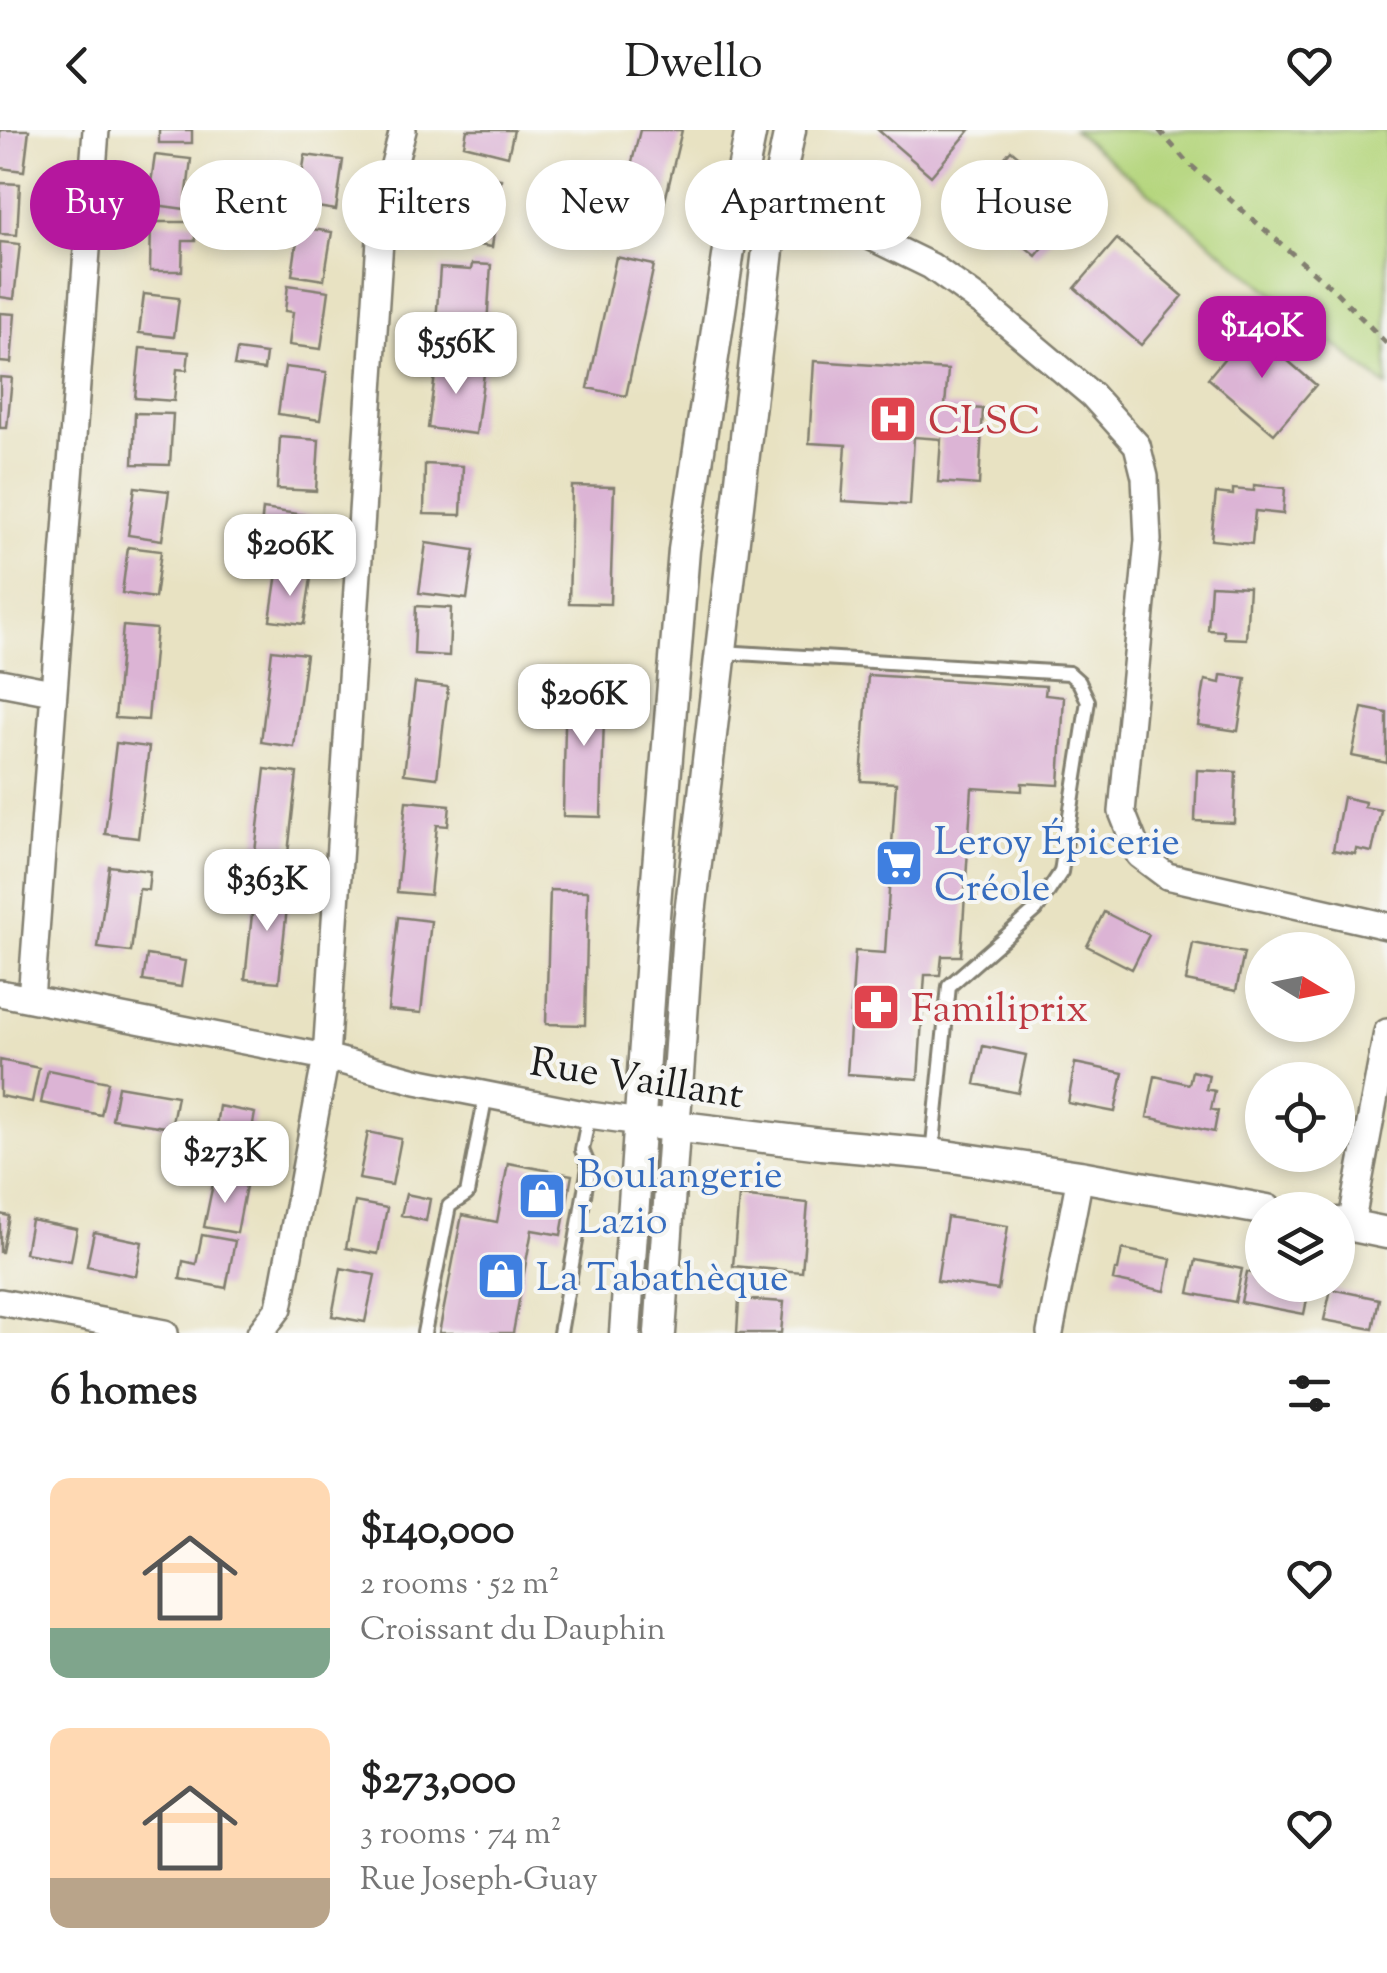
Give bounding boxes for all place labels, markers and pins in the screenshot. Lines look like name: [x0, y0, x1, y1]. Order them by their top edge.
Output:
pin: $140K: [1192, 296, 1332, 381]
pin: $556K: [386, 312, 526, 397]
hospital icon: CLSC: [867, 393, 919, 445]
place label: CLSC: [928, 395, 1041, 452]
pin: $206K: [220, 514, 360, 599]
pin: $206K: [514, 664, 654, 749]
place label: Leroy Épicerie Créole: [934, 816, 1180, 919]
supermarket icon: Leroy Épicerie Créole: [873, 837, 925, 889]
pin: $363K: [197, 849, 337, 934]
pharmacy icon: Familiprix: [850, 981, 902, 1033]
place label: Familiprix: [911, 983, 1088, 1040]
pin: $273K: [155, 1121, 295, 1206]
place label: Boulangerie Lazio: [577, 1149, 783, 1252]
shop icon: Boulangerie Lazio: [516, 1170, 568, 1222]
shop icon: La Tabathèque: [475, 1250, 527, 1302]
place label: La Tabathèque: [536, 1252, 789, 1309]

